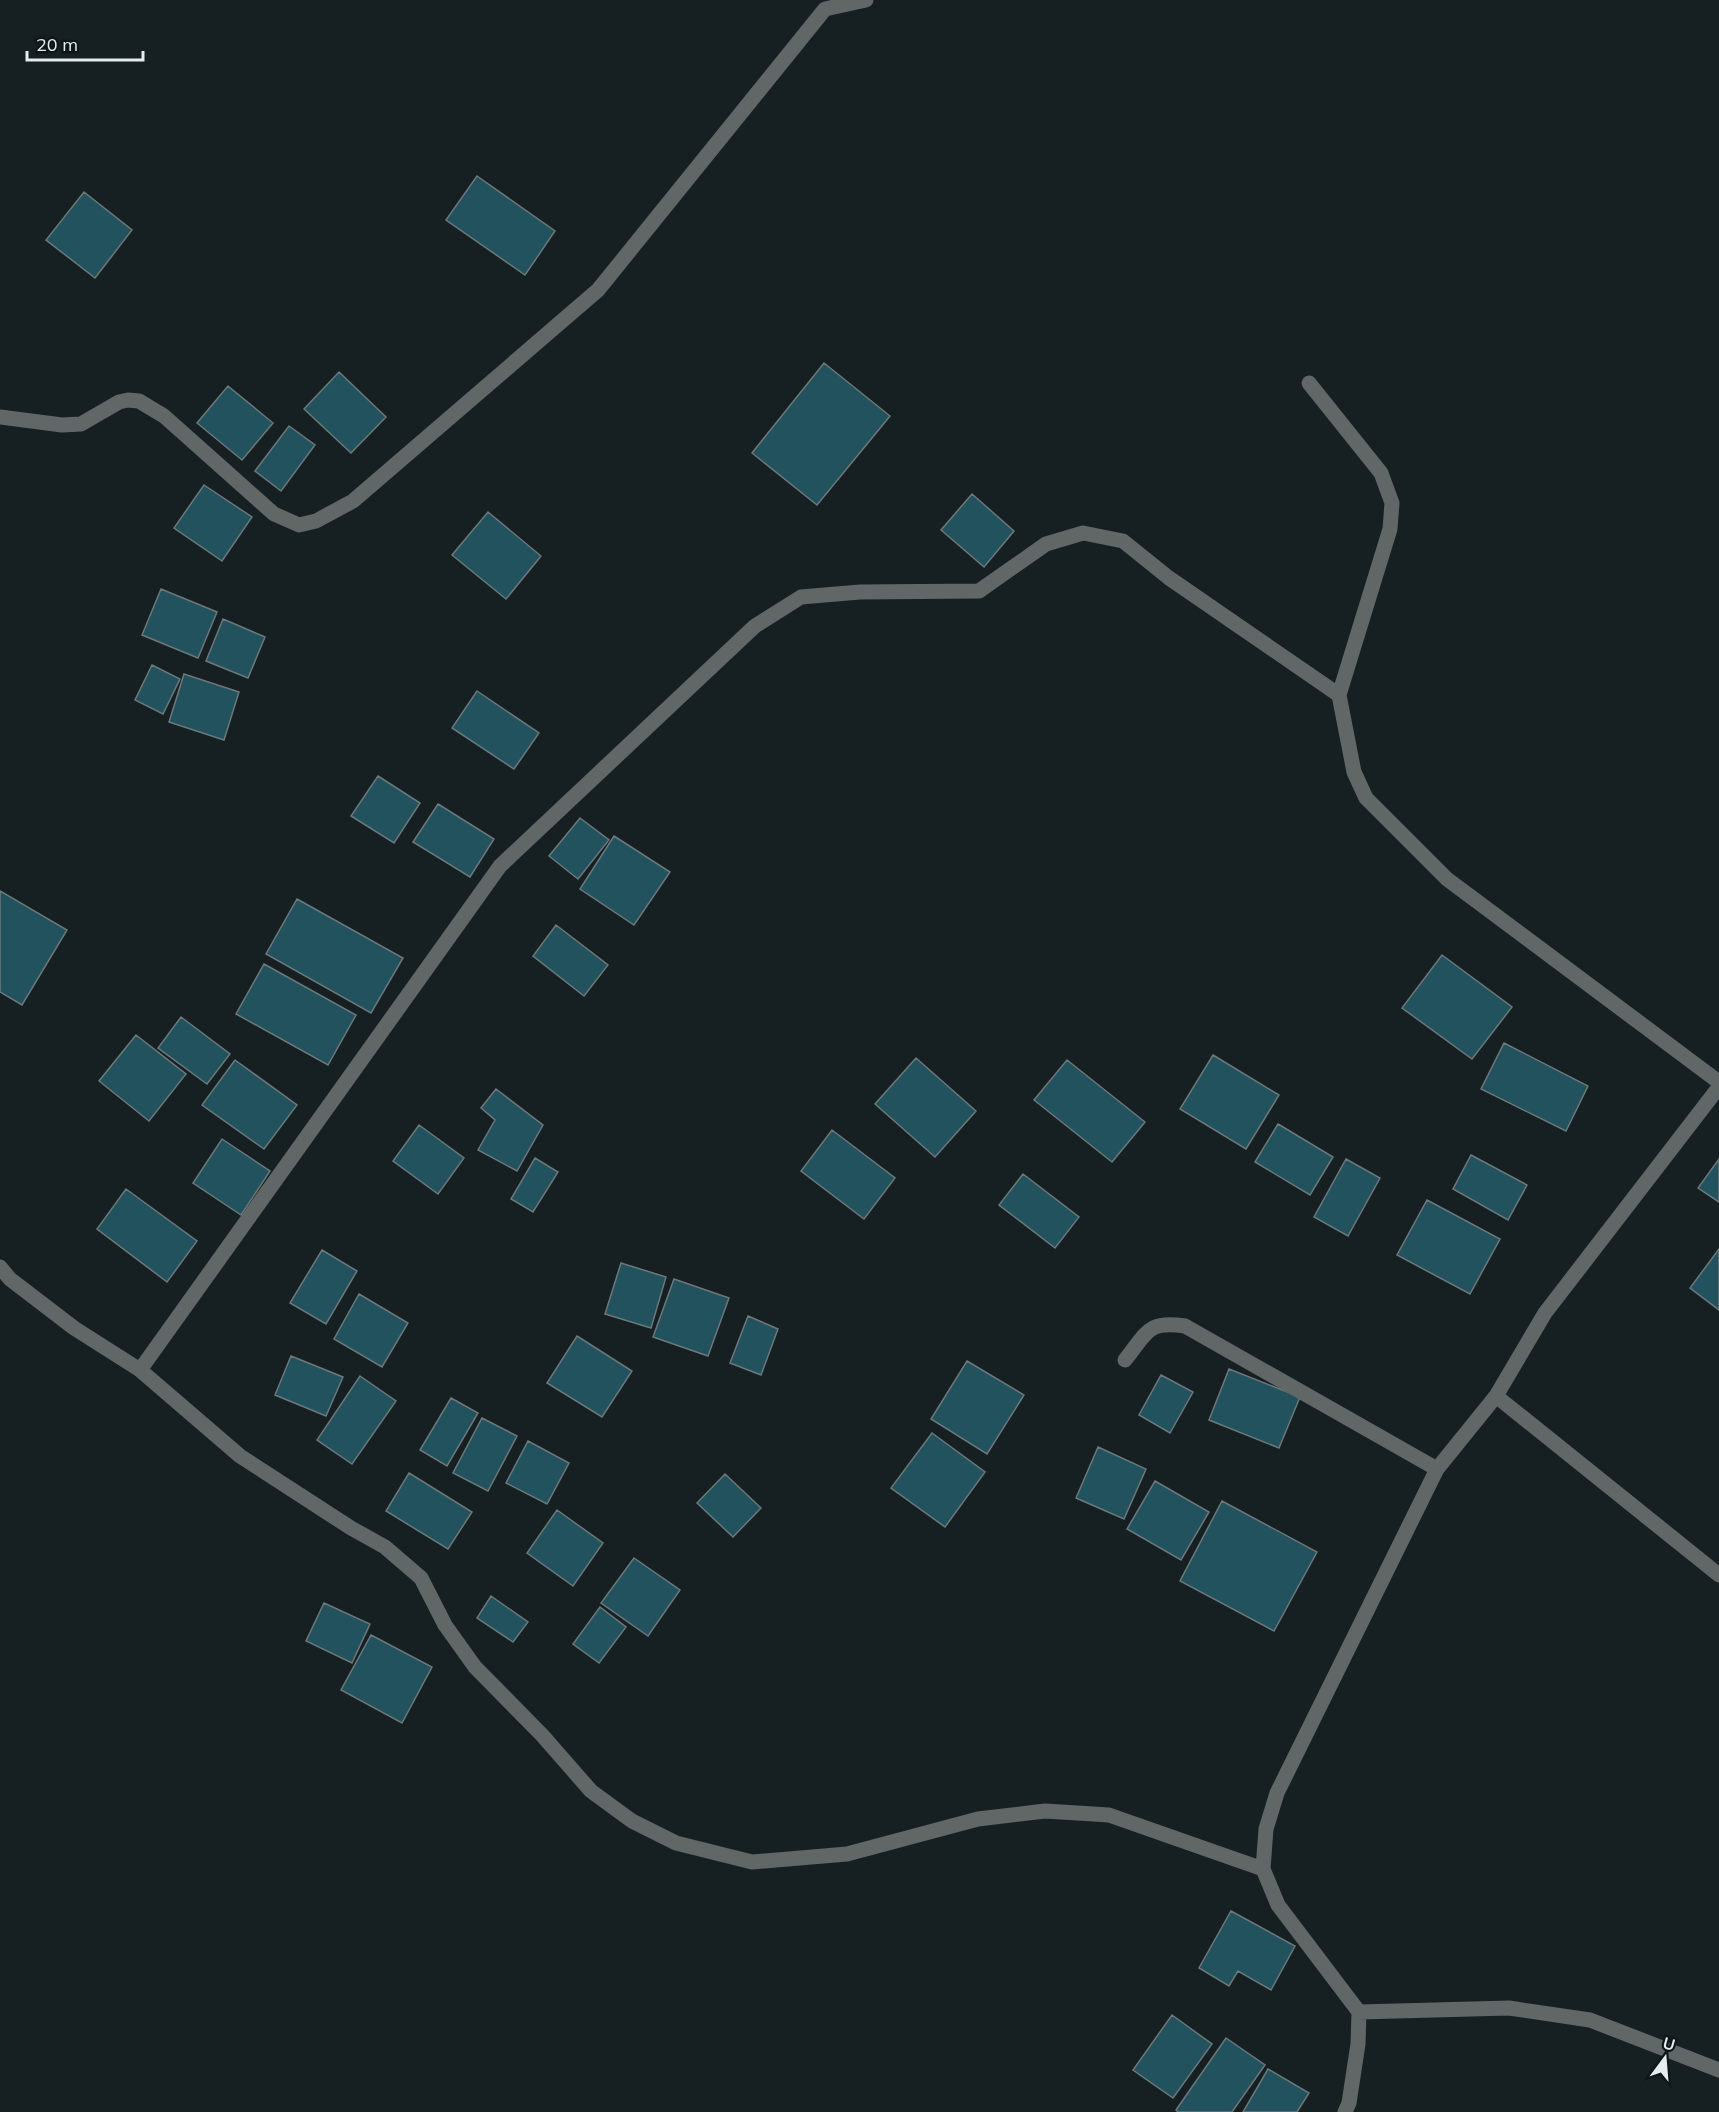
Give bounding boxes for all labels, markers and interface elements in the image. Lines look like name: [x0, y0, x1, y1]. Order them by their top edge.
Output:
scale bar: [27, 24, 142, 62]
text: 20 m: [36, 33, 78, 56]
north arrow: [1635, 2028, 1695, 2088]
text: U: [1661, 2032, 1678, 2055]

